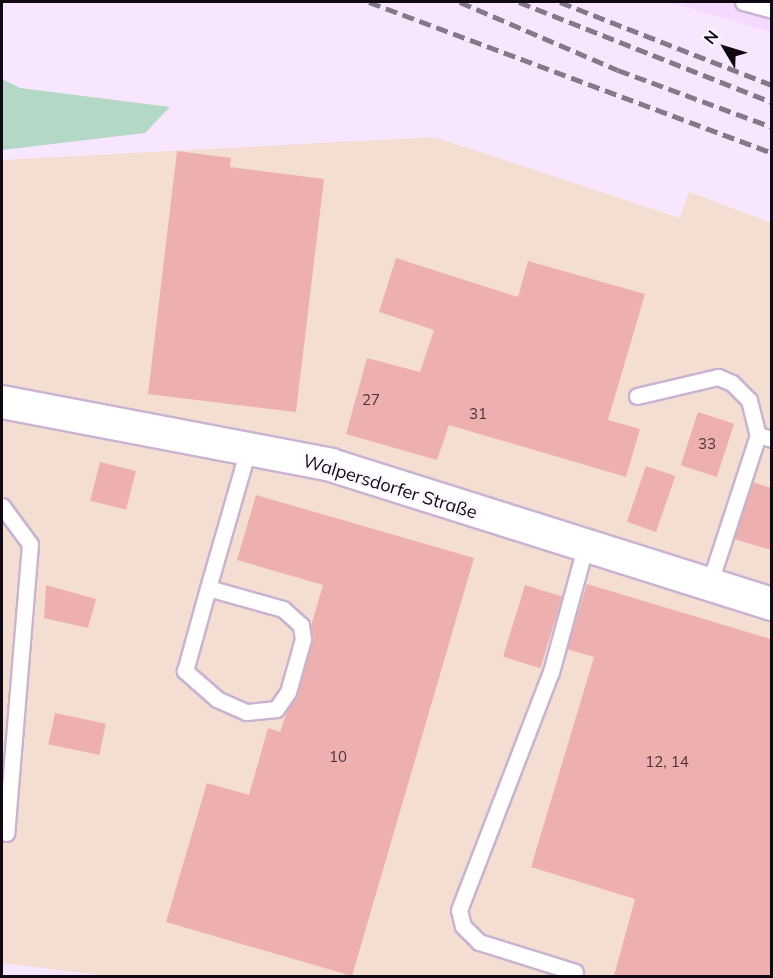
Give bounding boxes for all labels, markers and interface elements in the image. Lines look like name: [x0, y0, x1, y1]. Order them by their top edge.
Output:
north arrow: [695, 18, 755, 78]
text: N: [699, 26, 722, 48]
house number: 27: [362, 391, 380, 409]
house number: 31: [469, 405, 487, 423]
house number: 33: [698, 435, 716, 453]
street label: Walpersdorfer Straße: [300, 450, 480, 524]
house number: 10: [329, 748, 347, 766]
house number: 12, 14: [645, 753, 689, 771]

